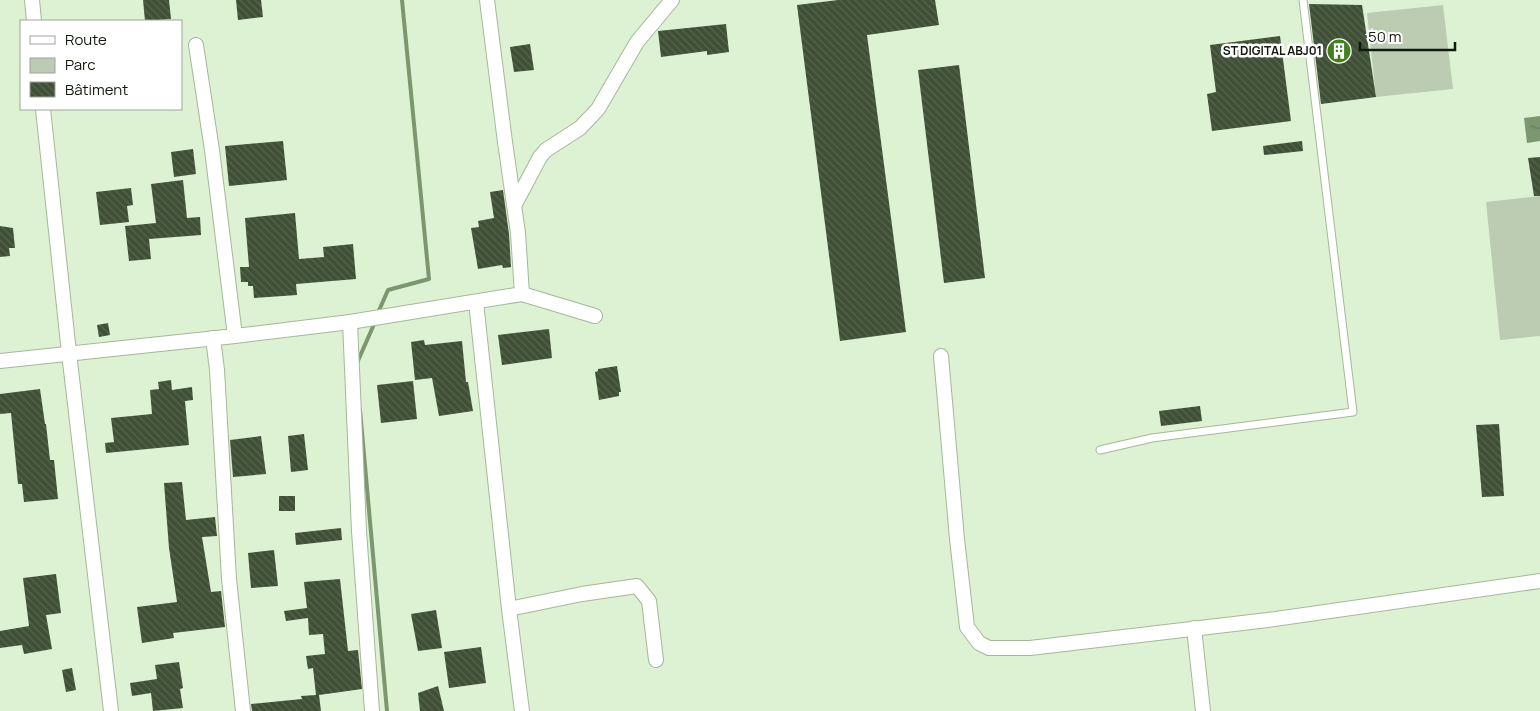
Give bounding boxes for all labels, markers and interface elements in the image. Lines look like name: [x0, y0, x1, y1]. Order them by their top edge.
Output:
legend: [20, 20, 182, 110]
scale bar: [1360, 20, 1455, 52]
text: 50 m: [1368, 26, 1402, 47]
text: Route: [65, 29, 107, 50]
building icon: ST DIGITAL ABJ01: [1326, 38, 1352, 64]
place label: ST DIGITAL ABJ01: [1223, 42, 1322, 59]
text: Parc: [65, 54, 96, 75]
text: Bâtiment: [65, 79, 128, 100]

